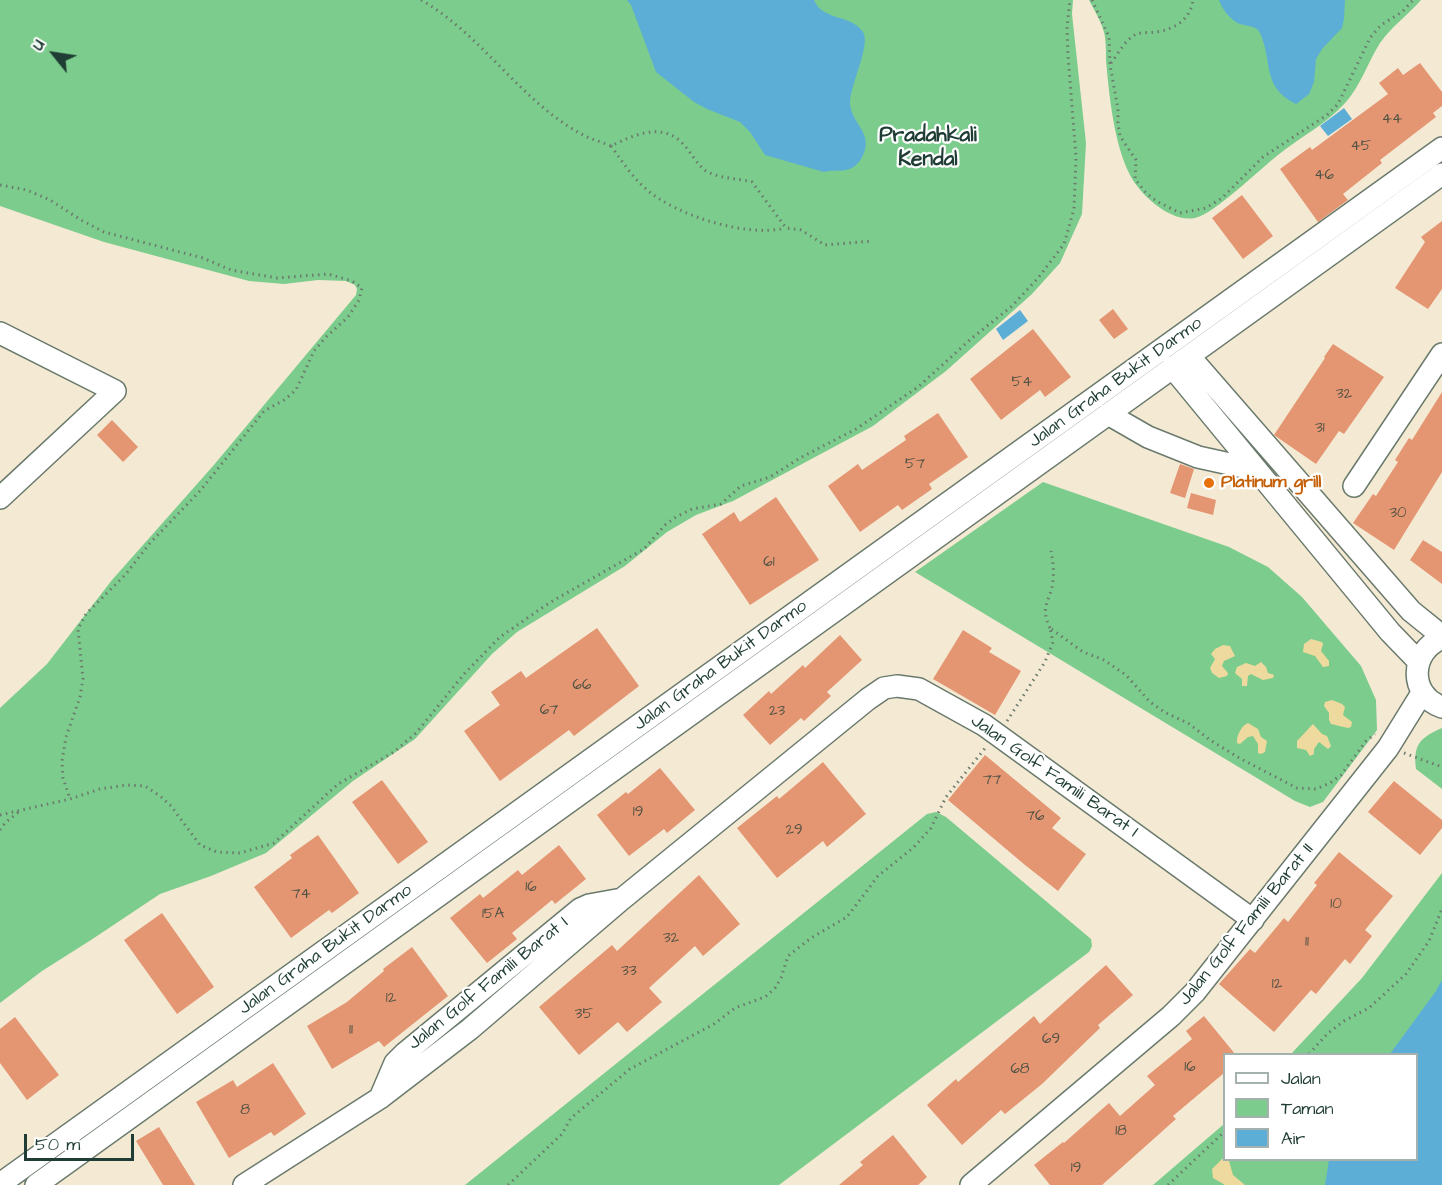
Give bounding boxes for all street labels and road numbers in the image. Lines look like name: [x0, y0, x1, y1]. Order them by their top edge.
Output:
street label: Jalan Graha Bukit Darmo: [1025, 313, 1207, 453]
street label: Jalan Graha Bukit Darmo: [630, 596, 812, 736]
street label: Jalan Golf Famili Barat I: [966, 711, 1142, 843]
street label: Jalan Golf Famili Barat II: [1175, 840, 1319, 1010]
street label: Jalan Graha Bukit Darmo: [235, 880, 417, 1020]
street label: Jalan Golf Famili Barat I: [405, 913, 573, 1055]

